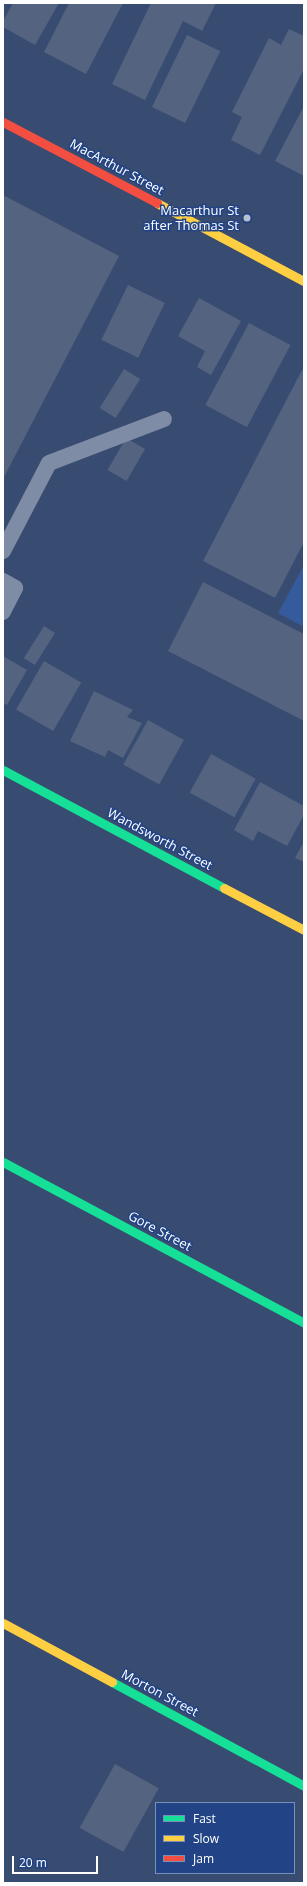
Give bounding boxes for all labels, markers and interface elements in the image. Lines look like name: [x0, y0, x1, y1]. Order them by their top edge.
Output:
street label: MacArthur Street: [67, 136, 167, 198]
place label: Macarthur St after Thomas St: [143, 203, 239, 234]
marker: Macarthur St after Thomas St: [242, 213, 252, 223]
street label: Wandsworth Street: [105, 805, 215, 873]
street label: Gore Street: [126, 1208, 194, 1254]
street label: Morton Street: [119, 1666, 201, 1720]
legend: [155, 1802, 295, 1874]
text: Fast: [193, 1810, 216, 1827]
text: Slow: [193, 1830, 219, 1847]
scale bar: [14, 1848, 100, 1874]
text: Jam: [193, 1850, 214, 1867]
text: 20 m: [19, 1854, 47, 1871]

